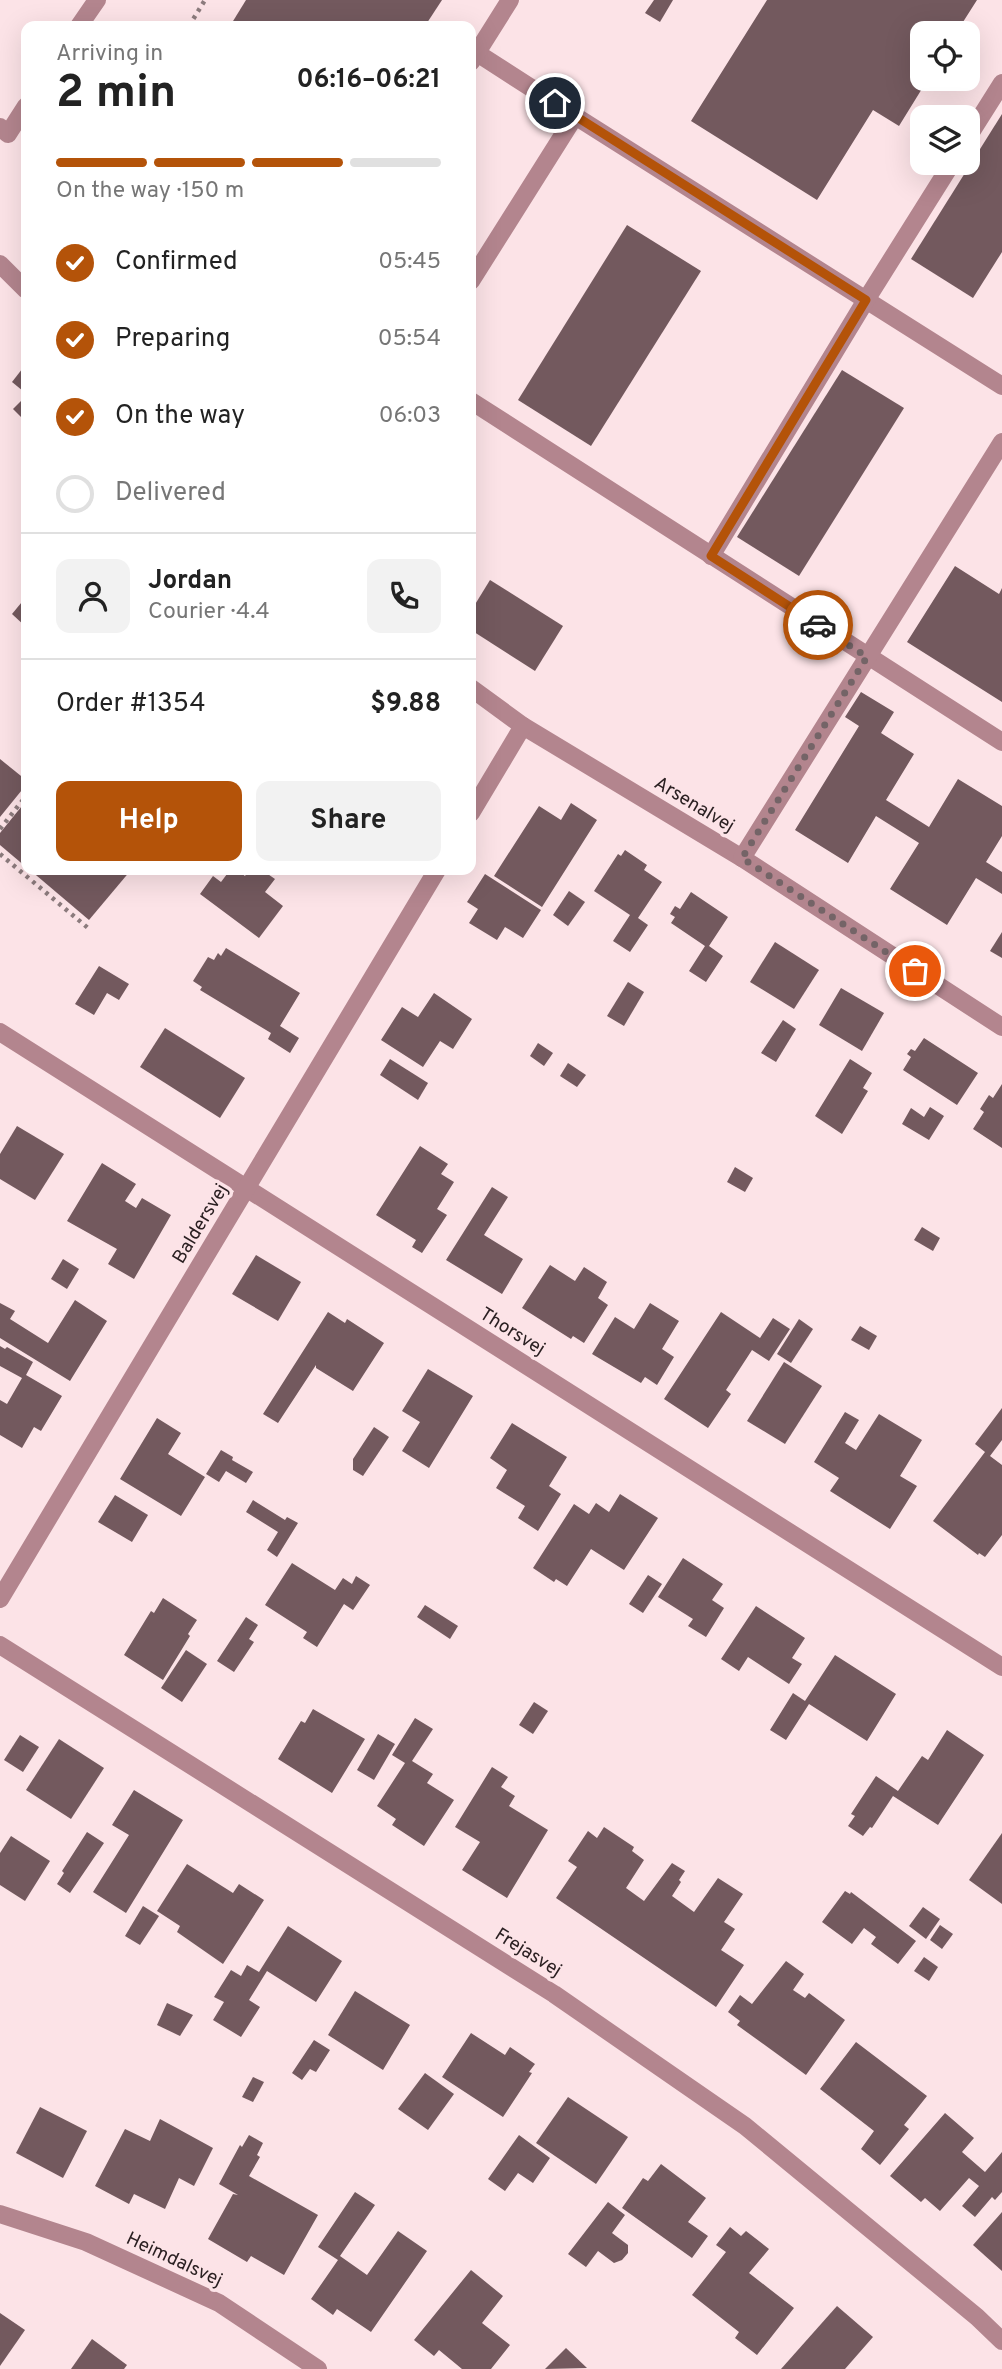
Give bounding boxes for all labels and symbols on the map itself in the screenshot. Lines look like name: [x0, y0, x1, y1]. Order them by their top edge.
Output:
pin: [525, 73, 585, 133]
courier: [783, 590, 853, 660]
street label: Arsenalvej: [649, 772, 739, 838]
pin: [885, 941, 945, 1001]
street label: Baldersvej: [168, 1180, 234, 1268]
street label: Thorsvej: [475, 1302, 549, 1362]
street label: Frejasvej: [490, 1923, 566, 1983]
street label: Heimdalsvej: [122, 2227, 226, 2293]

